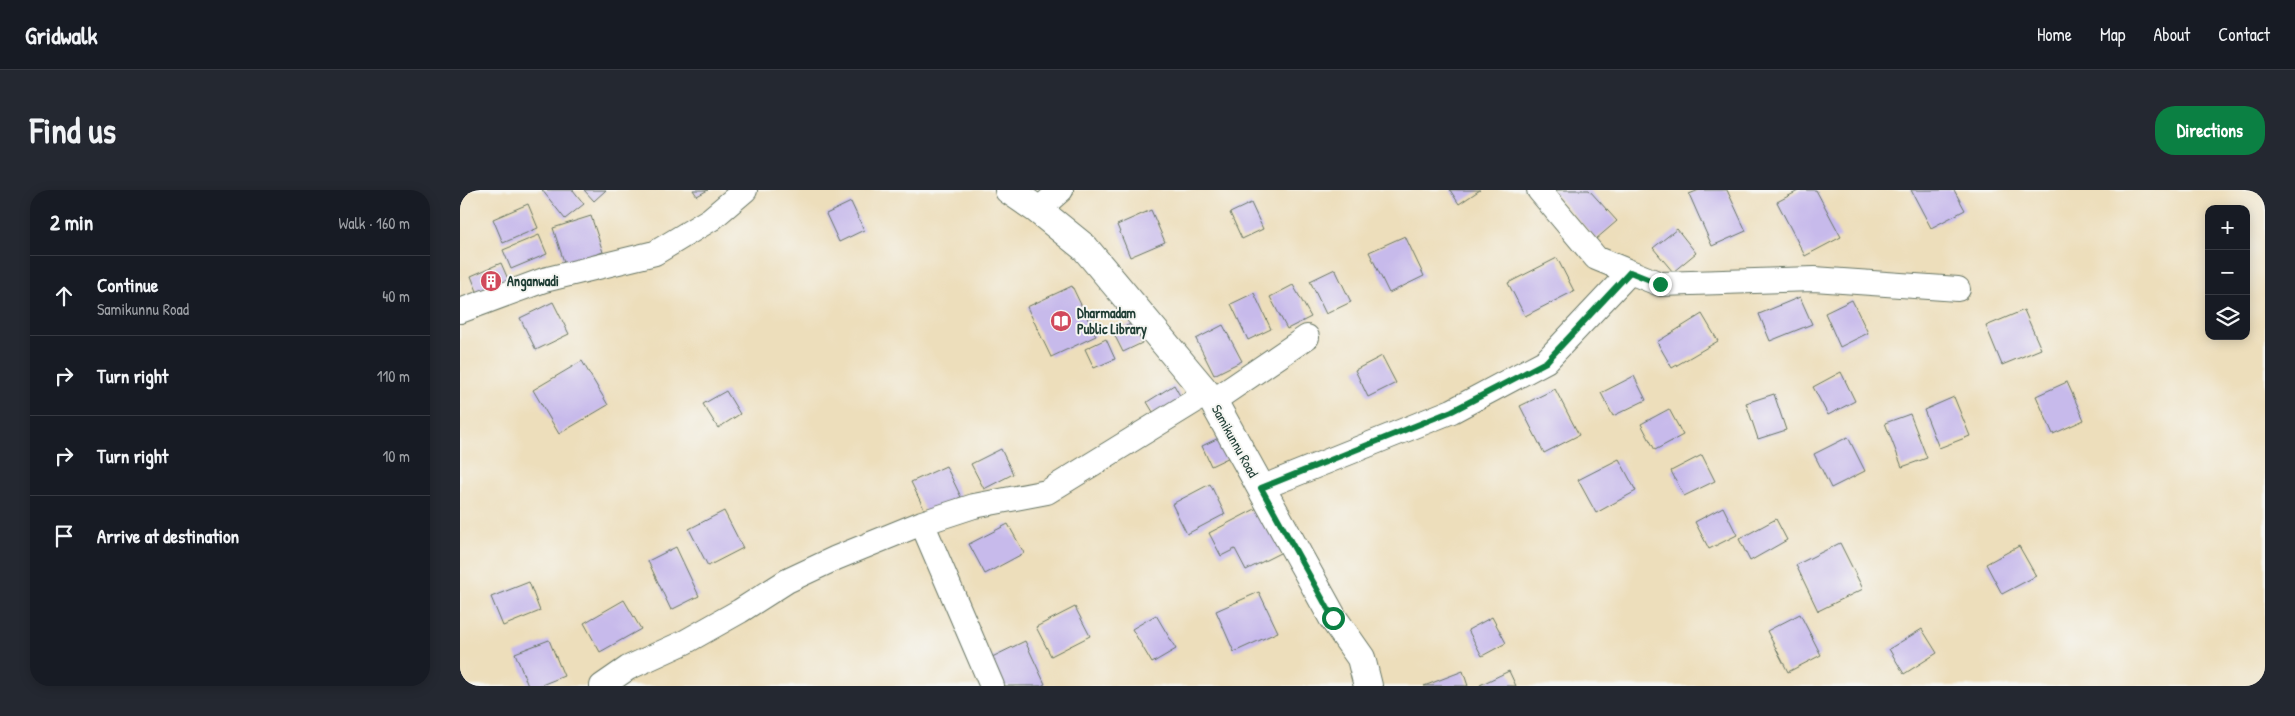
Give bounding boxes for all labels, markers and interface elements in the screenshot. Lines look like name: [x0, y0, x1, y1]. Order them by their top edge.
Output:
text: Gridwalk: [25, 19, 97, 51]
text: Home: [2037, 22, 2072, 47]
text: Map: [2100, 22, 2125, 47]
text: About: [2153, 22, 2190, 47]
text: Contact: [2218, 22, 2270, 47]
button: Directions: [2155, 106, 2265, 155]
text: Find us: [30, 107, 116, 154]
map controls: [2205, 205, 2250, 340]
button: +: [2205, 205, 2250, 250]
text: 2 min: [50, 208, 93, 237]
text: Walk · 160 m: [338, 212, 410, 234]
button: −: [2205, 250, 2250, 295]
building icon: Anganwadi: [479, 269, 503, 293]
place label: Anganwadi: [507, 271, 559, 292]
text: Continue: [97, 272, 158, 298]
route end: [1649, 273, 1672, 296]
icon: ahead: [50, 282, 78, 310]
text: 40 m: [382, 285, 410, 307]
button: layers: [2205, 295, 2250, 340]
text: Samikunnu Road: [97, 298, 189, 320]
place label: Dharmadam Public Library: [1077, 303, 1147, 340]
library icon: Dharmadam Public Library: [1049, 309, 1073, 333]
icon: right: [50, 362, 78, 390]
text: Turn right: [97, 363, 168, 389]
text: 110 m: [377, 365, 410, 387]
street label: Samikunnu Road: [1208, 401, 1263, 481]
icon: right: [50, 442, 78, 470]
text: Turn right: [97, 443, 168, 469]
text: 10 m: [382, 445, 410, 467]
icon: arrive: [50, 522, 78, 550]
text: Arrive at destination: [97, 523, 239, 549]
route start: [1322, 607, 1345, 630]

